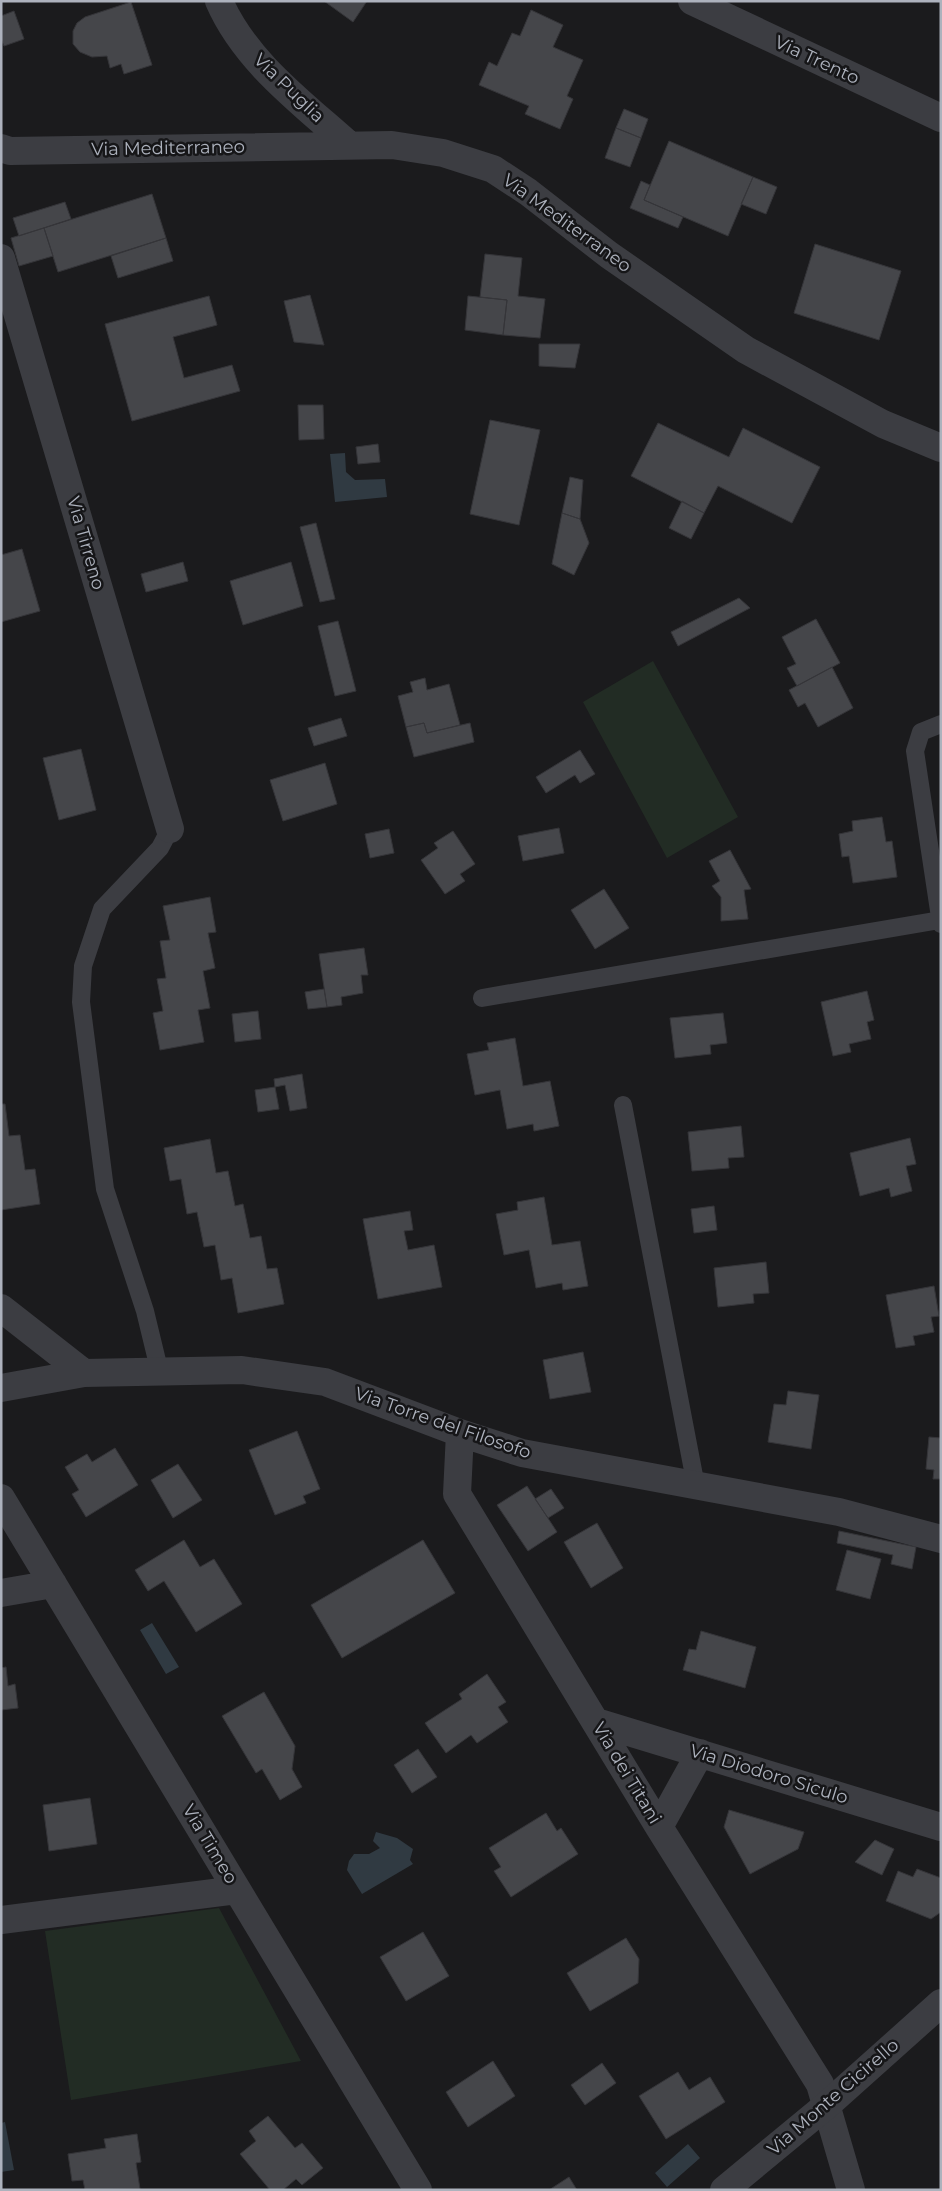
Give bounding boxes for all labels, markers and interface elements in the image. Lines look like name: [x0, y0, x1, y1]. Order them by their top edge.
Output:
street label: Via Trento: [771, 31, 863, 89]
street label: Via Puglia: [249, 49, 329, 127]
street label: Via Mediterraneo: [91, 136, 245, 160]
street label: Via Mediterraneo: [498, 169, 636, 277]
street label: Via Tirreno: [62, 494, 110, 592]
street label: Via Torre del Filosofo: [352, 1382, 534, 1464]
street label: Via dei Titani: [588, 1718, 666, 1828]
street label: Via Diodoro Siculo: [687, 1739, 851, 1809]
street label: Via Timeo: [178, 1800, 242, 1888]
street label: Via Monte Cicirello: [763, 2034, 903, 2160]

